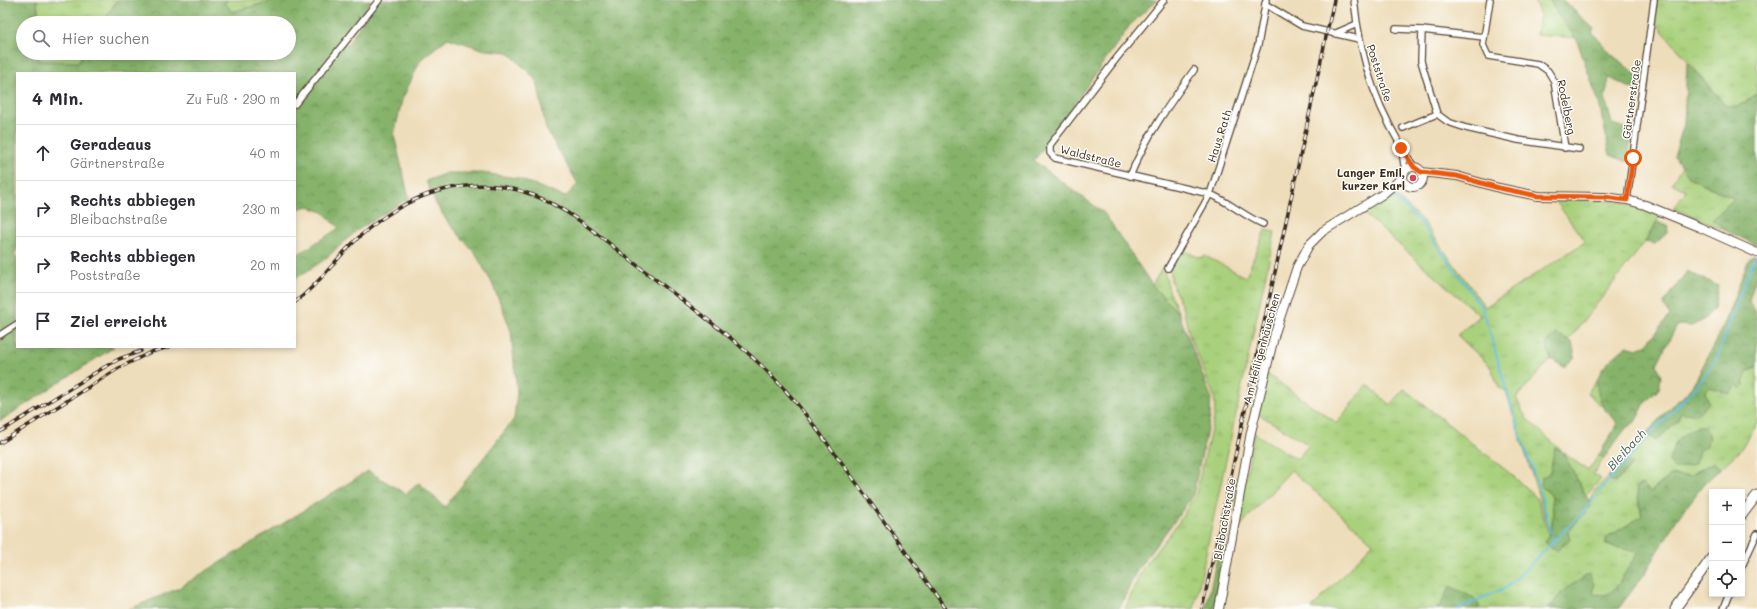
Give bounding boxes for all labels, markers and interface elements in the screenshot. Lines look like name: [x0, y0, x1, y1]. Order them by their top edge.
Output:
search box: [16, 16, 296, 60]
icon: search: [30, 27, 52, 49]
text: Hier suchen: [62, 28, 149, 48]
street label: Poststraße: [1364, 42, 1396, 104]
street label: Gärtnerstraße: [1618, 58, 1644, 140]
street label: Rodelberg: [1554, 78, 1580, 136]
text: 4 Min.: [32, 87, 83, 109]
text: Zu Fuß · 290 m: [186, 90, 280, 107]
street label: Haus Rath: [1203, 108, 1235, 164]
text: Geradeaus: [70, 134, 151, 154]
route end: [1392, 139, 1410, 157]
street label: Waldstraße: [1059, 141, 1123, 171]
icon: ahead: [32, 142, 54, 164]
text: 40 m: [250, 144, 280, 161]
route start: [1624, 149, 1642, 167]
text: Gärtnerstraße: [70, 154, 165, 171]
place label: Langer Emil, kurzer Karl: [1337, 165, 1405, 193]
marker: Langer Emil, kurzer Karl: [1408, 173, 1418, 183]
text: Rechts abbiegen: [70, 190, 195, 210]
icon: right: [32, 198, 54, 220]
text: 230 m: [243, 200, 280, 217]
text: Bleibachstraße: [70, 210, 168, 227]
text: Rechts abbiegen: [70, 246, 195, 266]
icon: right: [32, 254, 54, 276]
text: 20 m: [250, 256, 280, 273]
text: Poststraße: [70, 266, 141, 283]
street label: Am Heiligenhäuschen: [1239, 291, 1283, 405]
icon: arrive: [32, 310, 54, 332]
text: Ziel erreicht: [70, 311, 167, 331]
water label: Bleibach: [1603, 425, 1649, 473]
street label: Bleibachstraße: [1209, 477, 1239, 561]
map controls: [1709, 489, 1745, 597]
button: +: [1709, 489, 1745, 525]
button: −: [1709, 525, 1745, 561]
button: locate: [1709, 561, 1745, 597]

